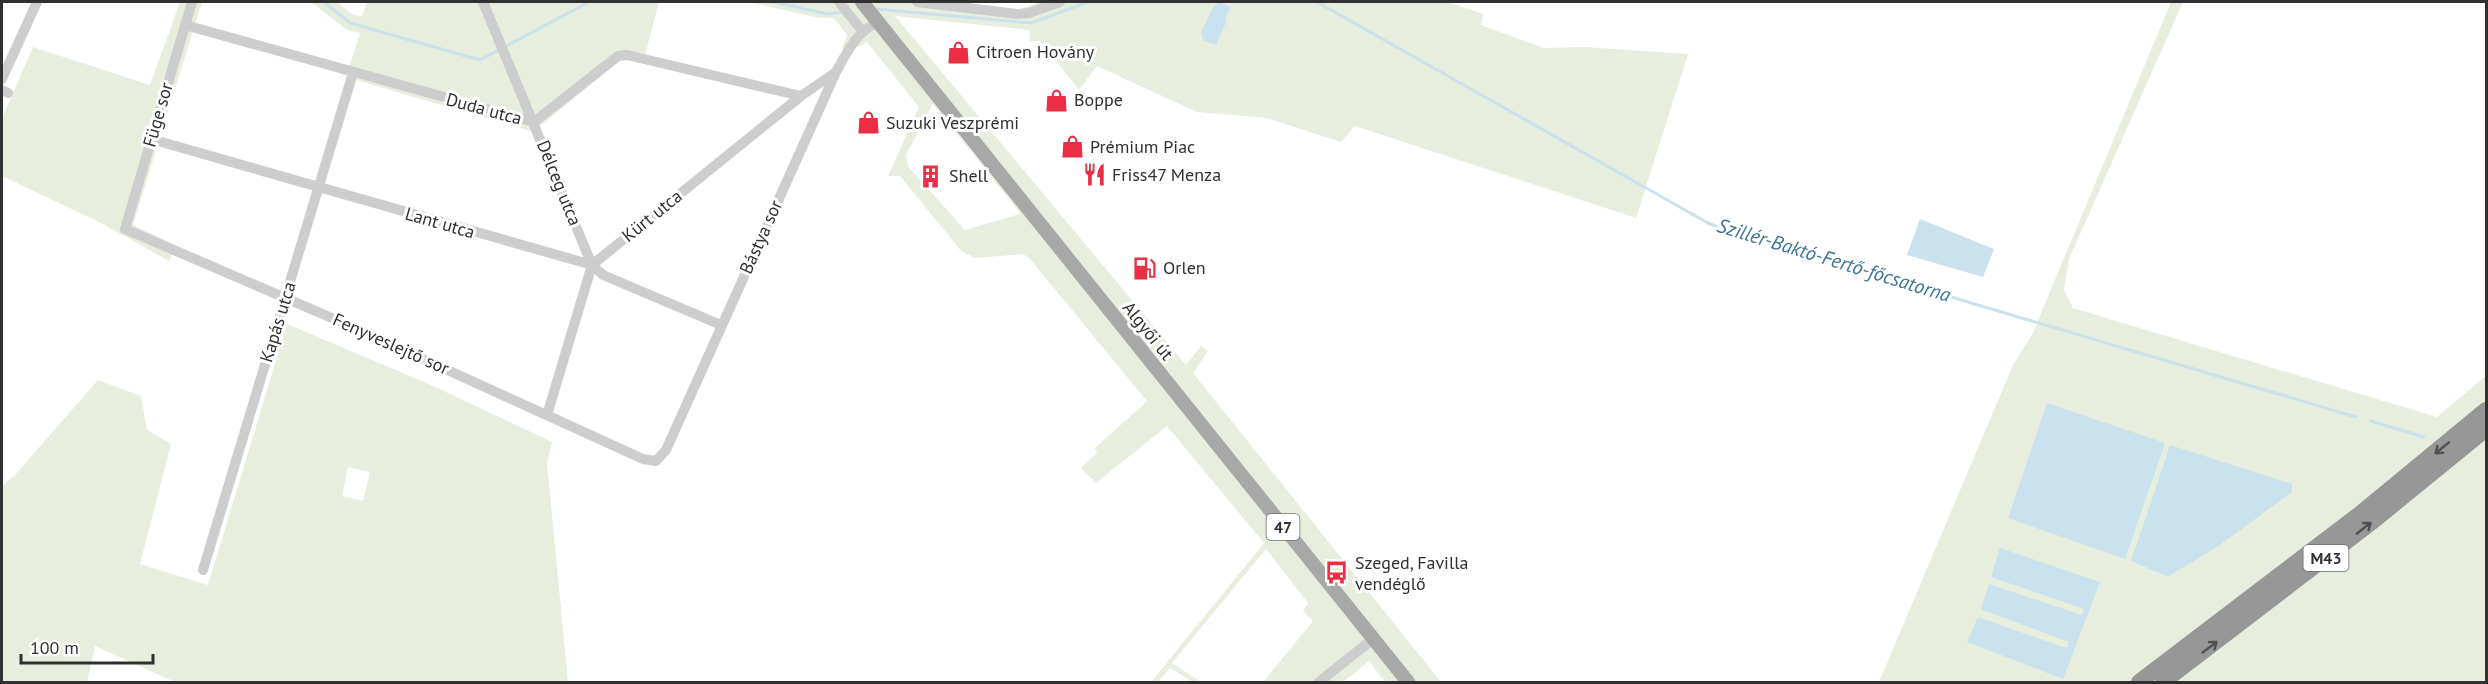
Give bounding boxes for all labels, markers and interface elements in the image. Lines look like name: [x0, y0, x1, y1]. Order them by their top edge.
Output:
shop icon: Citroen Hovány: [945, 39, 971, 65]
place label: Citroen Hovány: [976, 40, 1095, 63]
street label: Füge sor: [137, 80, 178, 150]
street label: Duda utca: [444, 87, 525, 130]
shop icon: Boppe: [1043, 87, 1069, 113]
place label: Boppe: [1074, 88, 1123, 111]
shop icon: Suzuki Veszprémi: [855, 110, 881, 136]
place label: Suzuki Veszprémi: [886, 111, 1019, 134]
shop icon: Prémium Piac: [1059, 134, 1085, 160]
place label: Prémium Piac: [1090, 135, 1195, 158]
street label: Délceg utca: [532, 137, 587, 229]
restaurant icon: Friss47 Menza: [1081, 162, 1107, 188]
building icon: Shell: [918, 163, 944, 189]
place label: Friss47 Menza: [1112, 163, 1221, 186]
place label: Shell: [949, 164, 989, 187]
street label: Kürt utca: [617, 184, 686, 247]
street label: Bástya sor: [734, 196, 787, 277]
street label: Lant utca: [403, 202, 478, 243]
water label: Szillér-Baktó-Fertő-főcsatorna: [1714, 212, 1954, 308]
fuel station icon: Orlen: [1132, 255, 1158, 281]
place label: Orlen: [1163, 256, 1206, 279]
street label: Kapás utca: [254, 279, 301, 365]
street label: Algyői út: [1118, 297, 1179, 365]
street label: Fenyveslejtő sor: [329, 308, 453, 379]
one-way arrow: [2434, 441, 2450, 454]
road number: 47: [1266, 514, 1300, 540]
one-way arrow: [2356, 522, 2372, 535]
road number: M43: [2304, 545, 2348, 571]
place label: Szeged, Favilla vendéglő: [1355, 551, 1468, 595]
bus stop icon: Szeged, Favilla vendéglő: [1324, 560, 1350, 586]
scale bar: [21, 627, 153, 665]
text: 100 m: [30, 636, 79, 659]
one-way arrow: [2202, 641, 2218, 654]

